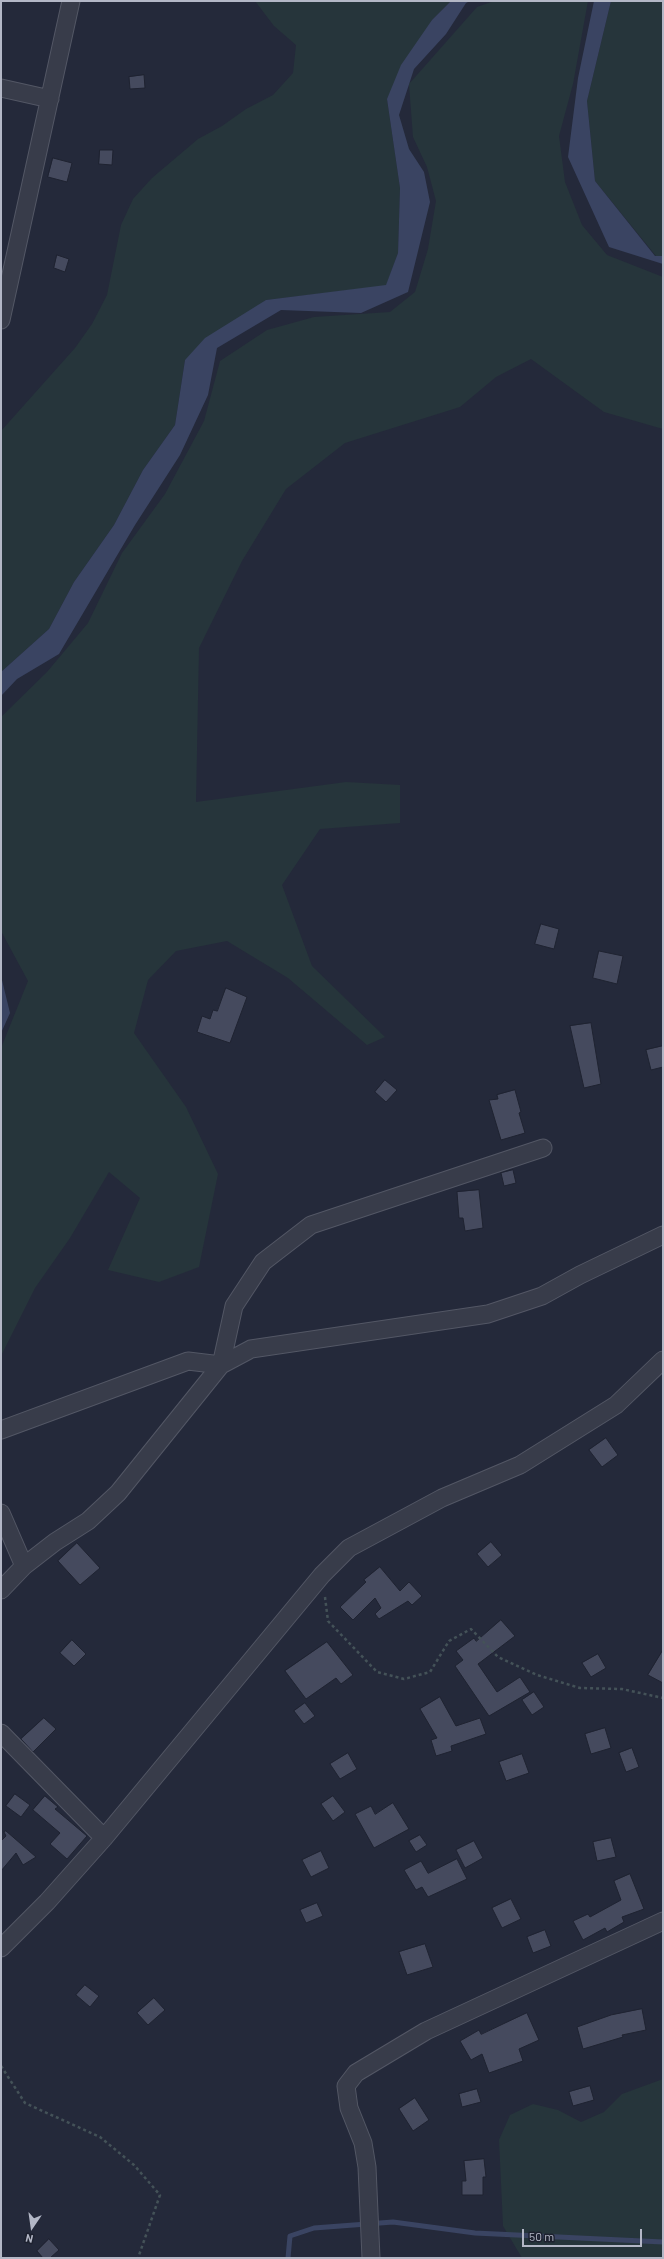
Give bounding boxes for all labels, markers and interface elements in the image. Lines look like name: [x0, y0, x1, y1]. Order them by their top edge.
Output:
north arrow: [12, 2207, 52, 2247]
scale bar: [524, 2221, 644, 2247]
text: 50 m: [529, 2229, 554, 2243]
text: N: [24, 2232, 34, 2246]

